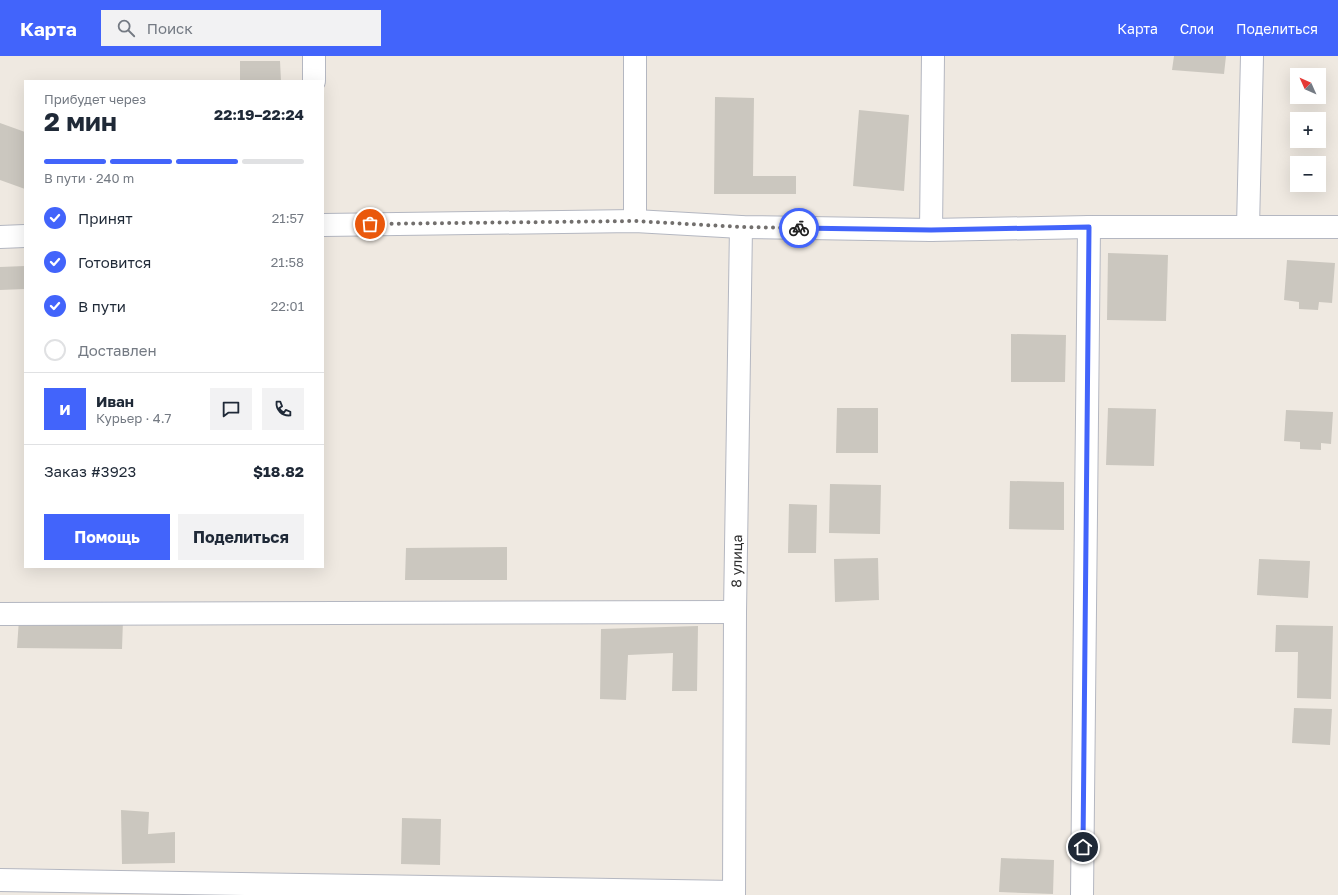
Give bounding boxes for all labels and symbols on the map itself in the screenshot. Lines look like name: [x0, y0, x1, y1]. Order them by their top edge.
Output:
north arrow: [1290, 68, 1326, 104]
pin: [353, 207, 387, 241]
courier: [779, 208, 819, 248]
street label: 8 улица: [727, 534, 745, 588]
pin: [1066, 830, 1100, 864]

